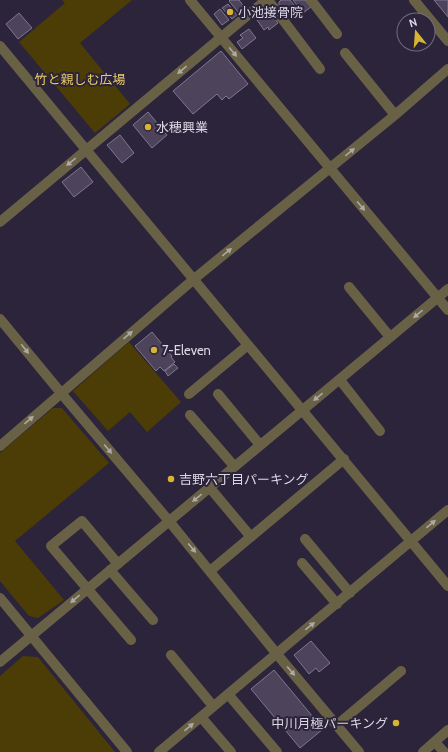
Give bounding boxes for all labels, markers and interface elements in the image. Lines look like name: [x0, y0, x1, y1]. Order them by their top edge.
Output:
place label: 小池接骨院: [238, 4, 303, 20]
marker: 小池接骨院: [225, 7, 235, 17]
north arrow: [396, 12, 436, 52]
text: N: [407, 15, 419, 30]
one-way arrow: [228, 46, 237, 57]
one-way arrow: [177, 66, 187, 75]
park label: 竹と親しむ広場: [34, 71, 126, 87]
place label: 水穂興業: [156, 119, 208, 135]
marker: 水穂興業: [143, 122, 153, 132]
one-way arrow: [344, 147, 355, 156]
one-way arrow: [66, 158, 77, 166]
one-way arrow: [356, 200, 365, 211]
one-way arrow: [222, 247, 233, 256]
one-way arrow: [413, 309, 423, 318]
one-way arrow: [123, 331, 133, 340]
place label: 7-Eleven: [162, 342, 211, 358]
one-way arrow: [20, 344, 29, 355]
marker: 7-Eleven: [149, 345, 159, 355]
one-way arrow: [313, 393, 324, 402]
one-way arrow: [24, 416, 35, 425]
one-way arrow: [104, 444, 113, 454]
place label: 吉野六丁目パーキング: [179, 471, 309, 487]
marker: 吉野六丁目パーキング: [166, 474, 176, 484]
one-way arrow: [191, 494, 202, 503]
one-way arrow: [426, 520, 437, 529]
one-way arrow: [187, 543, 196, 554]
one-way arrow: [70, 595, 81, 604]
one-way arrow: [305, 621, 316, 630]
one-way arrow: [287, 666, 296, 677]
place label: 中川月極パーキング: [271, 715, 388, 731]
marker: 中川月極パーキング: [391, 718, 401, 728]
one-way arrow: [184, 722, 194, 731]

